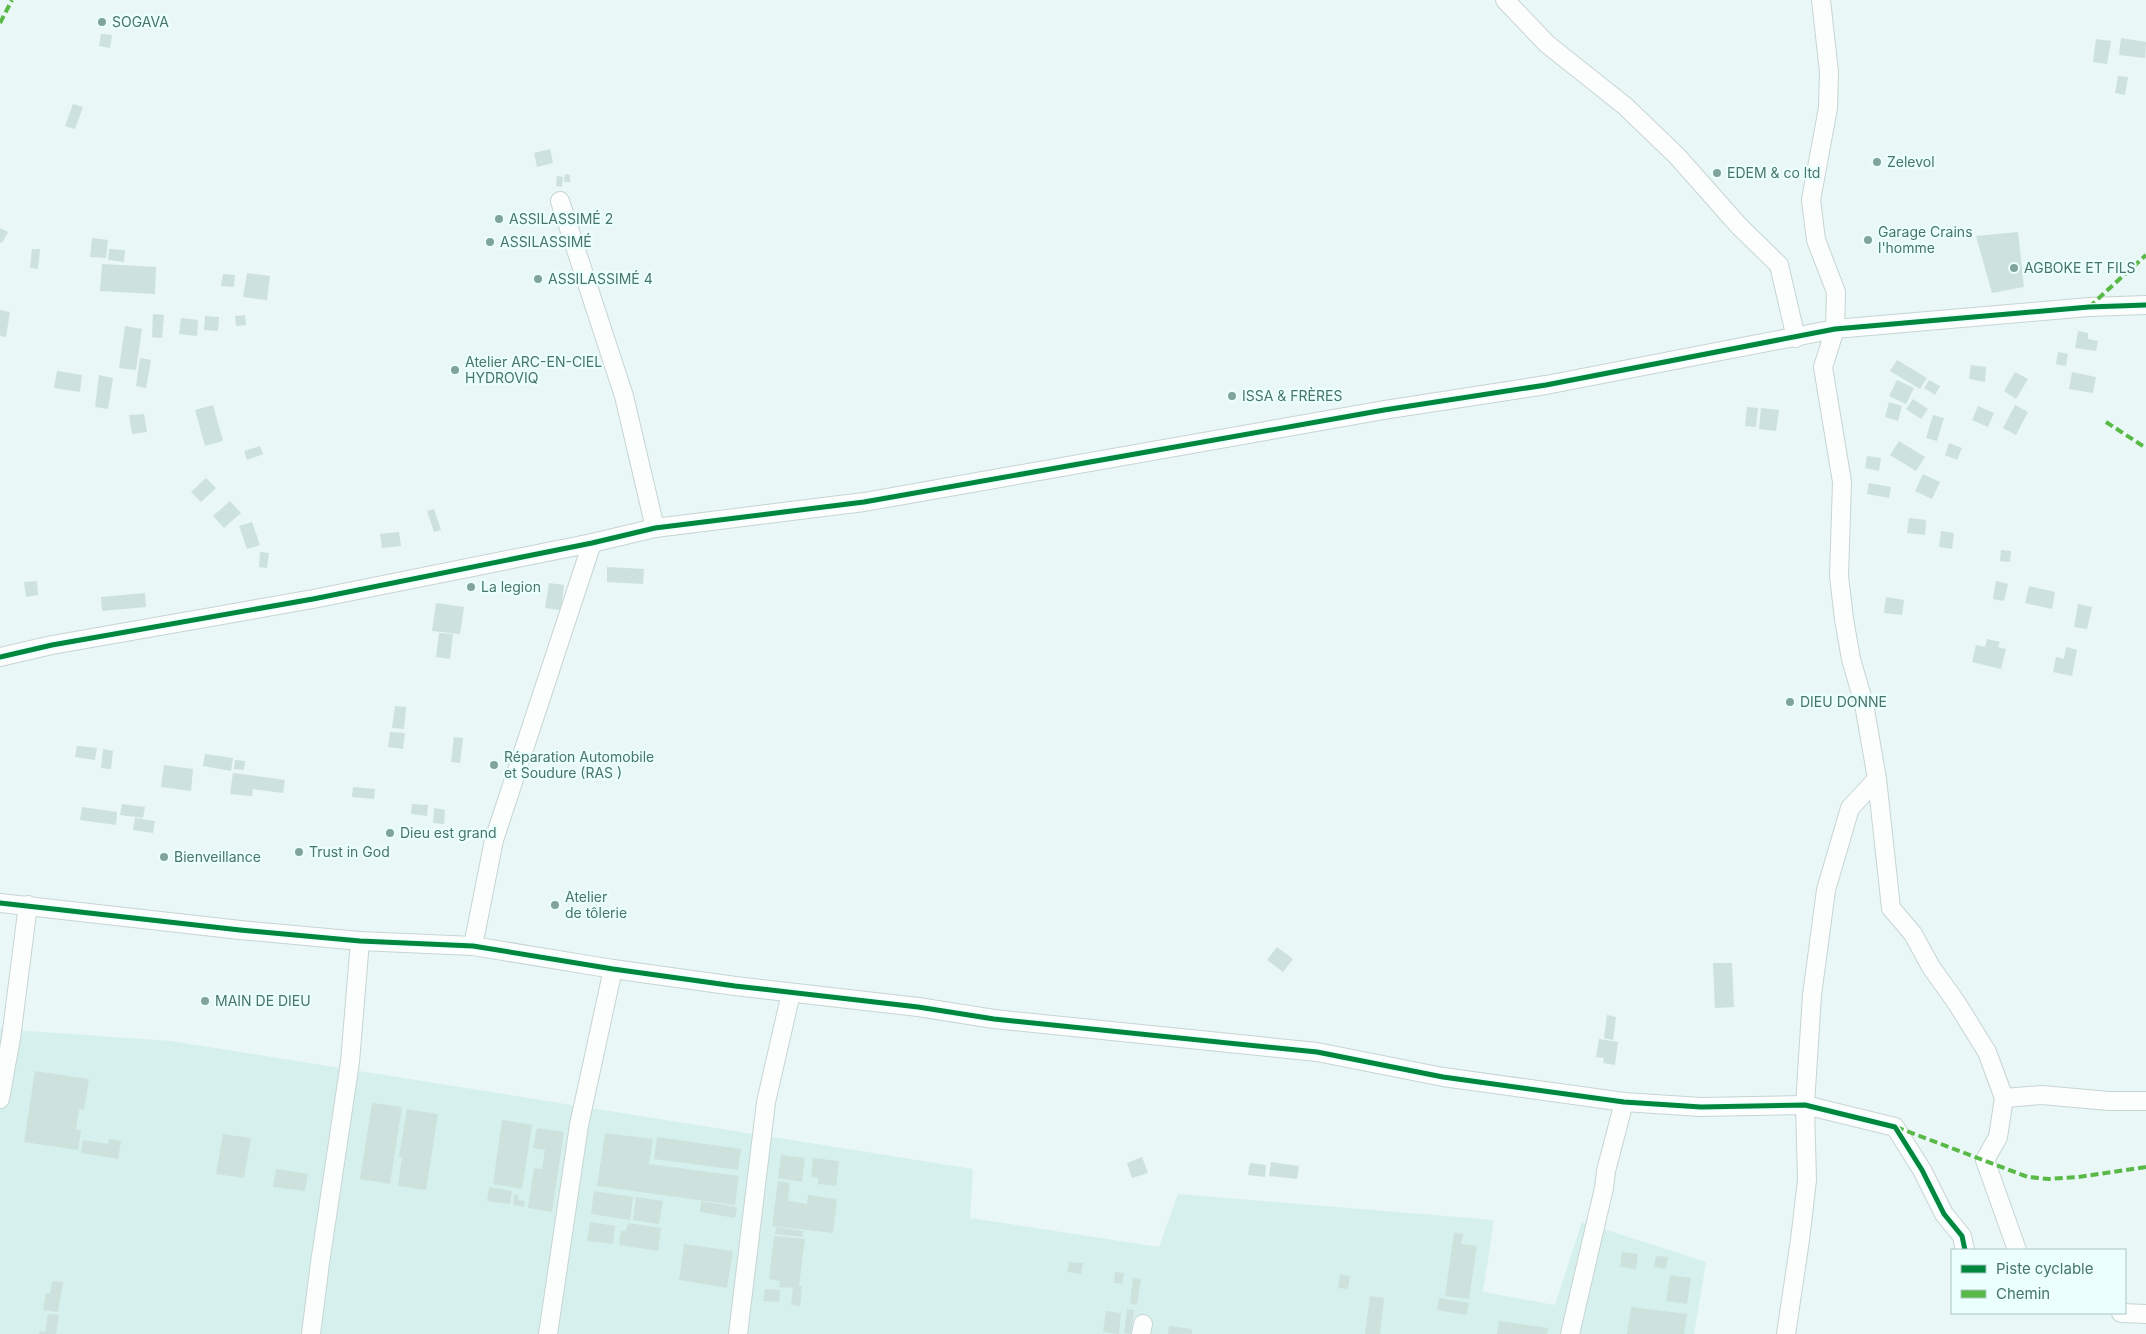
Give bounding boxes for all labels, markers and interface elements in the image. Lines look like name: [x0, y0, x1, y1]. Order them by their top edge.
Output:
place label: SOGAVA: [112, 13, 169, 30]
marker: SOGAVA: [96, 16, 108, 28]
place label: Zelevol: [1887, 153, 1935, 170]
marker: Zelevol: [1871, 156, 1883, 168]
place label: EDEM & co ltd: [1727, 164, 1820, 181]
marker: EDEM & co ltd: [1711, 167, 1723, 179]
place label: ASSILASSIMÉ 2: [509, 210, 613, 227]
marker: ASSILASSIMÉ 2: [493, 213, 505, 225]
place label: Garage Crains l'homme: [1878, 223, 1973, 256]
place label: ASSILASSIMÉ: [500, 233, 592, 250]
marker: Garage Crains l'homme: [1862, 234, 1874, 246]
marker: ASSILASSIMÉ: [484, 236, 496, 248]
place label: AGBOKE ET FILS: [2024, 259, 2136, 276]
marker: AGBOKE ET FILS: [2008, 262, 2020, 274]
place label: ASSILASSIMÉ 4: [548, 270, 653, 287]
marker: ASSILASSIMÉ 4: [532, 273, 544, 285]
place label: Atelier ARC-EN-CIEL HYDROVIQ: [465, 353, 602, 386]
marker: Atelier ARC-EN-CIEL HYDROVIQ: [449, 364, 461, 376]
place label: ISSA & FRÈRES: [1242, 387, 1342, 404]
marker: ISSA & FRÈRES: [1226, 390, 1238, 402]
place label: La legion: [481, 578, 541, 595]
marker: La legion: [465, 581, 477, 593]
place label: DIEU DONNE: [1800, 693, 1887, 710]
marker: DIEU DONNE: [1784, 696, 1796, 708]
place label: Réparation Automobile et Soudure (RAS ): [504, 748, 654, 781]
marker: Réparation Automobile et Soudure (RAS ): [488, 759, 500, 771]
place label: Dieu est grand: [400, 824, 497, 841]
marker: Dieu est grand: [384, 827, 396, 839]
place label: Trust in God: [309, 843, 390, 860]
marker: Trust in God: [293, 846, 305, 858]
place label: Bienveillance: [174, 848, 261, 865]
marker: Bienveillance: [158, 851, 170, 863]
place label: Atelier de tôlerie: [565, 888, 627, 921]
marker: Atelier de tôlerie: [549, 899, 561, 911]
place label: MAIN DE DIEU: [215, 992, 311, 1009]
marker: MAIN DE DIEU: [199, 995, 211, 1007]
legend: [1951, 1249, 2126, 1314]
text: Piste cyclable: [1996, 1259, 2093, 1278]
text: Chemin: [1996, 1284, 2050, 1303]

